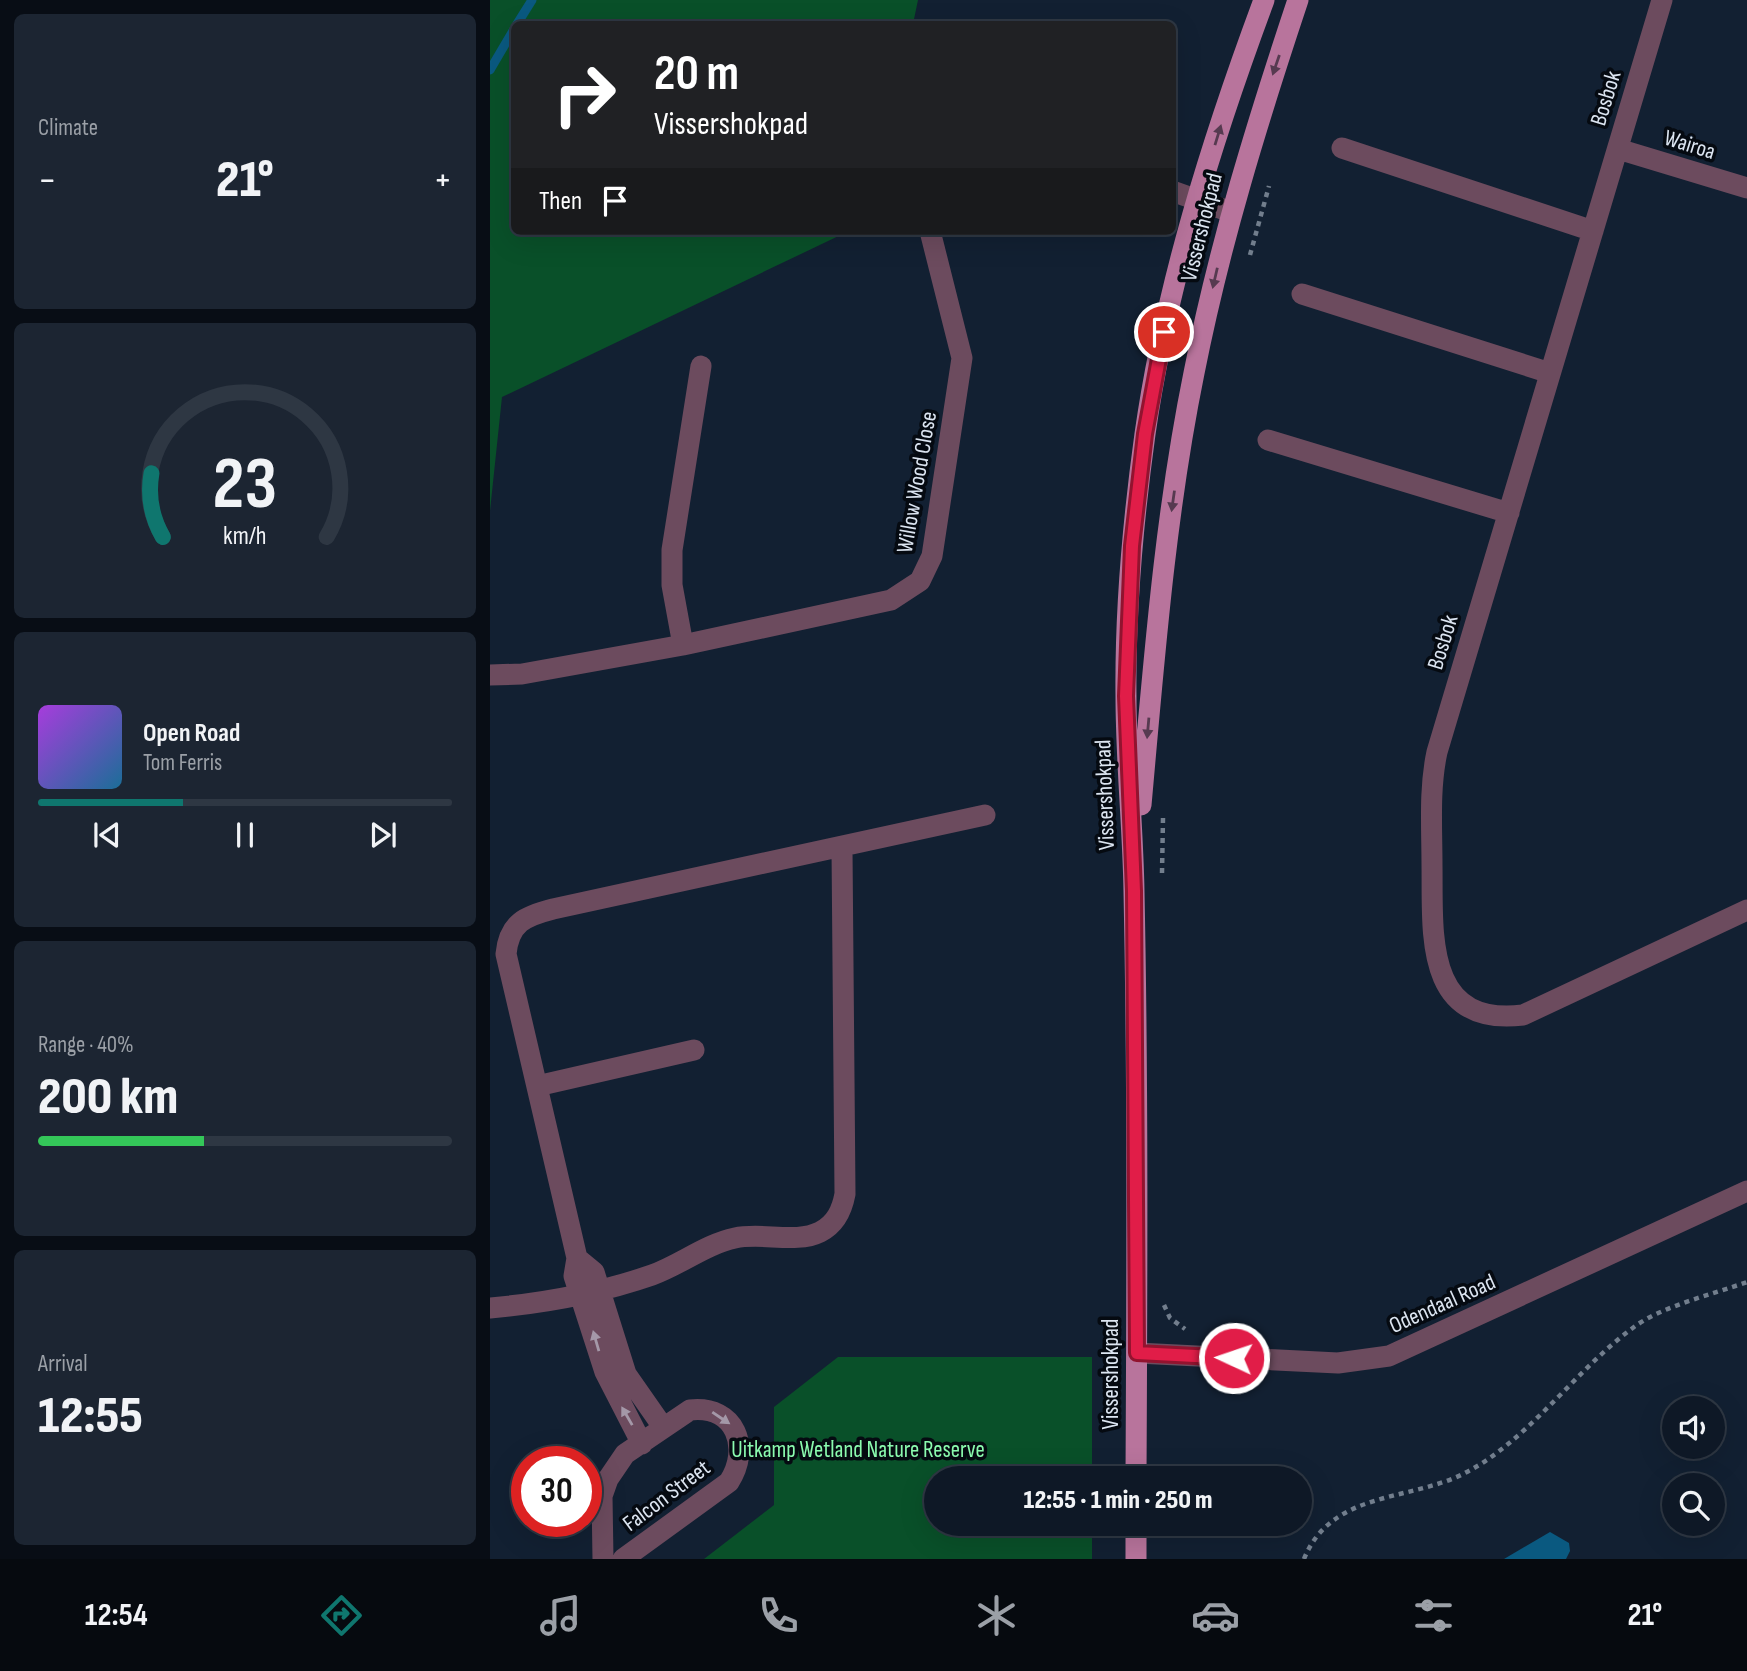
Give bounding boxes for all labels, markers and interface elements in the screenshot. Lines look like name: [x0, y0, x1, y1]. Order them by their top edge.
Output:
text: 20 m: [654, 45, 739, 104]
icon: right: [539, 49, 630, 140]
one-way arrow: [1270, 54, 1281, 75]
street label: Bosbok: [1584, 67, 1628, 129]
text: Vissershokpad: [654, 105, 808, 144]
text: Climate: [38, 114, 98, 142]
one-way arrow: [1213, 124, 1224, 145]
street label: Wairoa: [1661, 124, 1719, 166]
text: 21°: [216, 149, 274, 212]
text: −: [38, 158, 57, 203]
text: +: [433, 158, 452, 203]
street label: Vissershokpad: [1175, 170, 1229, 284]
icon: arrive: [596, 182, 634, 220]
text: Then: [539, 186, 582, 217]
one-way arrow: [1209, 267, 1220, 289]
pin: [1134, 302, 1194, 362]
icon: arrive: [1145, 313, 1183, 351]
street label: Willow Wood Close: [891, 409, 943, 555]
text: 23: [213, 441, 277, 529]
one-way arrow: [1167, 491, 1178, 513]
text: km/h: [223, 520, 267, 551]
street label: Bosbok: [1421, 611, 1465, 673]
one-way arrow: [1142, 717, 1153, 739]
text: Open Road: [143, 718, 240, 749]
street label: Vissershokpad: [1089, 739, 1121, 851]
text: Tom Ferris: [143, 749, 222, 777]
icon: previous: [88, 816, 126, 854]
icon: pause: [226, 816, 264, 854]
icon: next: [364, 816, 402, 854]
text: Range · 40%: [38, 1031, 134, 1059]
text: 200 km: [38, 1066, 178, 1129]
street label: Odendaal Road: [1385, 1268, 1500, 1340]
street label: Vissershokpad: [1097, 1319, 1125, 1429]
position arrow: [1197, 1321, 1271, 1395]
one-way arrow: [591, 1330, 601, 1351]
text: Arrival: [38, 1350, 87, 1378]
text: 12:55: [38, 1385, 143, 1448]
map controls: [1662, 1396, 1725, 1536]
button: sound: [1662, 1396, 1725, 1459]
one-way arrow: [620, 1406, 633, 1425]
one-way arrow: [711, 1412, 731, 1425]
park label: Uitkamp Wetland Nature Reserve: [731, 1436, 985, 1464]
speed limit sign: 30: [511, 1446, 602, 1537]
street label: Falcon Street: [617, 1454, 716, 1538]
button: search: [1662, 1473, 1725, 1536]
text: 12:55 · 1 min · 250 m: [1023, 1485, 1213, 1516]
icon: directions: [317, 1591, 366, 1640]
icon: music: [536, 1591, 585, 1640]
icon: phone: [754, 1591, 803, 1640]
icon: climate: [972, 1591, 1021, 1640]
icon: car: [1191, 1591, 1240, 1640]
icon: filters: [1409, 1591, 1458, 1640]
text: 12:54: [85, 1596, 148, 1635]
text: 21°: [1627, 1596, 1662, 1635]

